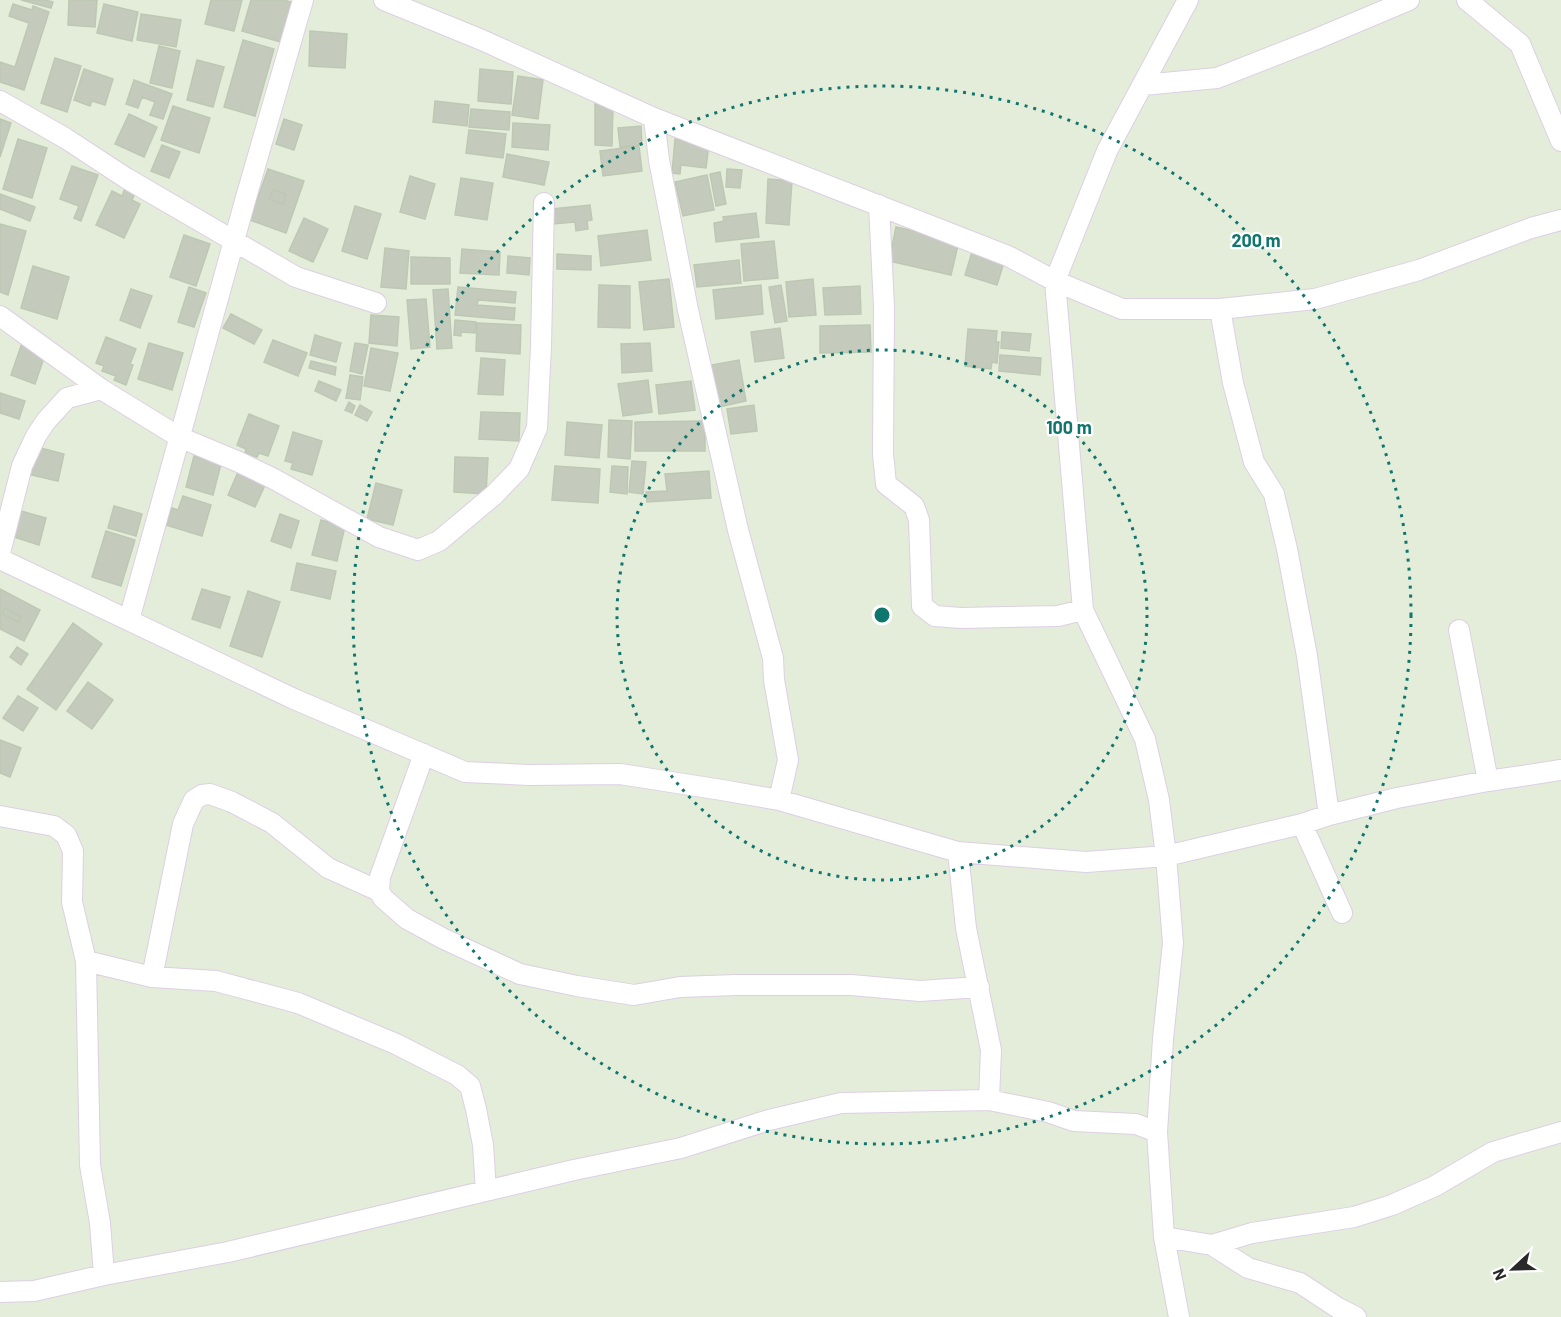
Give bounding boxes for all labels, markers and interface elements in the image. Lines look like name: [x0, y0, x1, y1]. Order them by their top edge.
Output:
text: 200 m: [1231, 229, 1281, 251]
text: 100 m: [1046, 416, 1092, 438]
centre of rings: [872, 605, 892, 625]
north arrow: [1483, 1239, 1543, 1299]
text: N: [1488, 1266, 1509, 1283]

